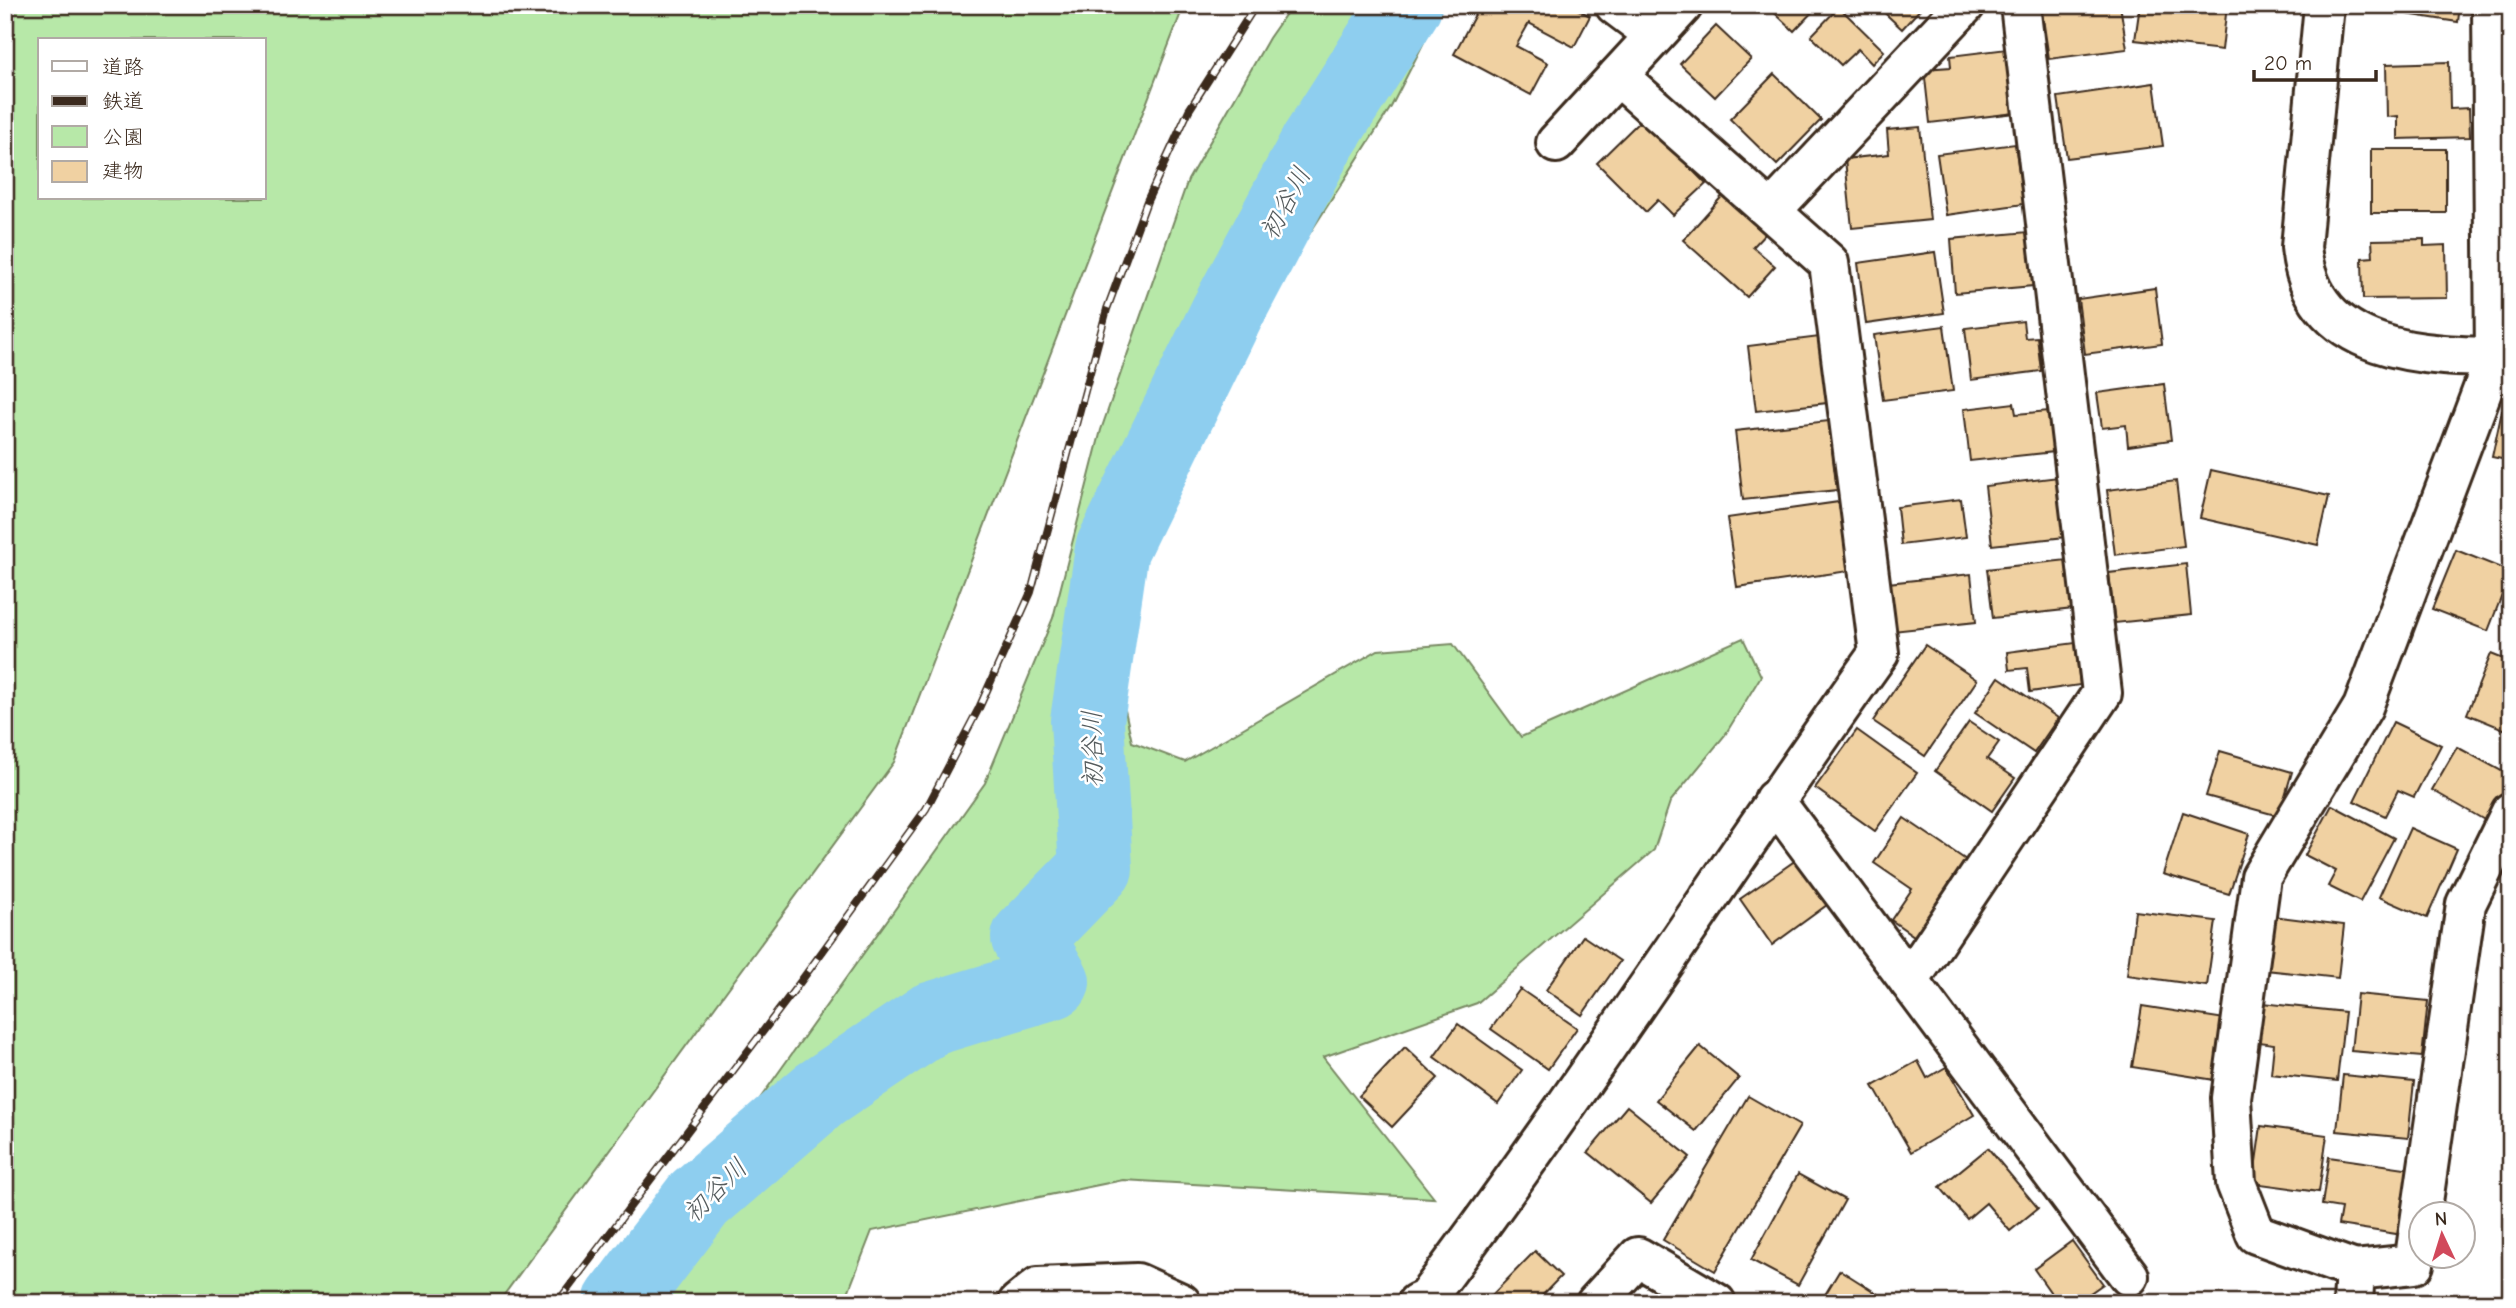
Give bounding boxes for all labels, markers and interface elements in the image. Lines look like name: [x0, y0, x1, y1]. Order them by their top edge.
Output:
legend: [38, 38, 266, 200]
scale bar: [2254, 38, 2376, 82]
text: 20 m: [2264, 51, 2312, 75]
text: 道路: [102, 55, 144, 79]
text: 鉄道: [102, 89, 144, 113]
text: 公園: [102, 125, 144, 149]
text: 建物: [102, 159, 144, 183]
water label: 初谷川: [1254, 162, 1317, 245]
water label: 初谷川: [1077, 710, 1109, 788]
water label: 初谷川: [678, 1153, 754, 1229]
north arrow: [2408, 1200, 2478, 1270]
text: N: [2434, 1208, 2448, 1230]

